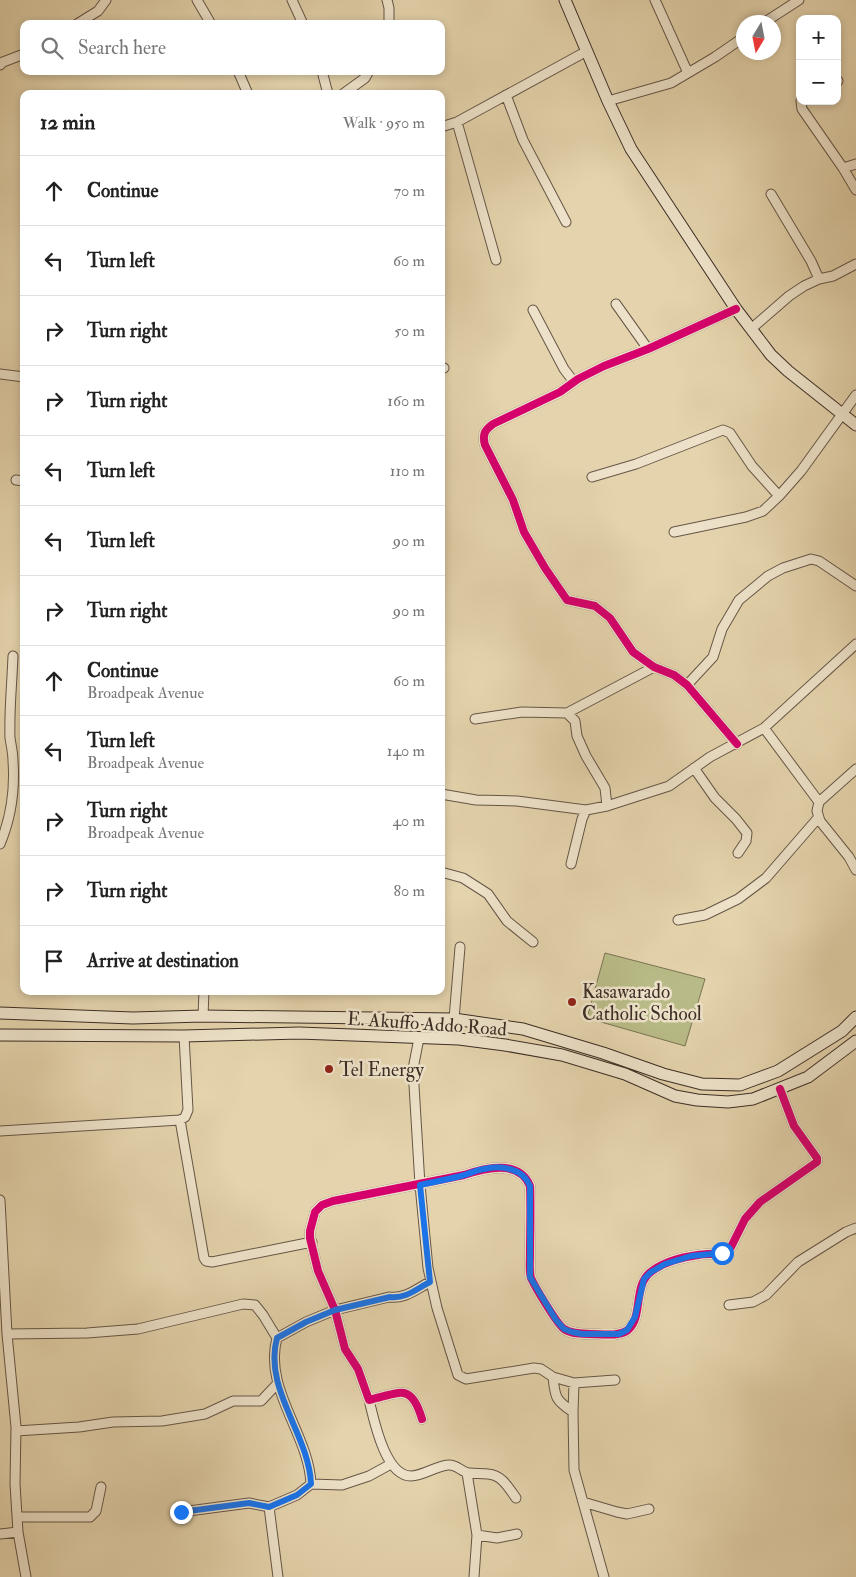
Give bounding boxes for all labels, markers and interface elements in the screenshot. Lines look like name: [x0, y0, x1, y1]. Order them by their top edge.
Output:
north arrow: [736, 15, 781, 60]
map controls: [796, 15, 841, 105]
button: +: [796, 15, 841, 60]
search box: [20, 20, 445, 75]
icon: search: [38, 34, 66, 62]
text: Search here: [78, 36, 166, 60]
button: −: [796, 60, 841, 105]
text: 12 min: [40, 109, 95, 136]
text: Walk · 950 m: [343, 113, 425, 133]
icon: ahead: [40, 177, 68, 205]
text: Continue: [87, 179, 158, 203]
text: 70 m: [394, 181, 425, 201]
icon: left: [40, 247, 68, 275]
text: Turn left: [87, 249, 155, 273]
text: 60 m: [393, 251, 425, 271]
icon: right: [40, 317, 68, 345]
text: Turn right: [87, 319, 167, 343]
text: 50 m: [394, 321, 425, 341]
icon: right: [40, 387, 68, 415]
text: Turn right: [87, 389, 167, 413]
text: 160 m: [387, 391, 425, 411]
icon: left: [40, 457, 68, 485]
text: Turn left: [87, 459, 155, 483]
text: 110 m: [390, 461, 425, 481]
icon: left: [40, 527, 68, 555]
text: Turn left: [87, 529, 155, 553]
text: 90 m: [393, 531, 425, 551]
icon: right: [40, 597, 68, 625]
text: Turn right: [87, 599, 167, 623]
text: 90 m: [393, 601, 425, 621]
text: Continue: [87, 659, 158, 683]
icon: ahead: [40, 667, 68, 695]
text: 60 m: [393, 671, 425, 691]
text: Broadpeak Avenue: [87, 683, 204, 703]
text: Turn left: [87, 729, 155, 753]
icon: left: [40, 737, 68, 765]
text: 140 m: [387, 741, 425, 761]
text: Broadpeak Avenue: [87, 753, 204, 773]
text: Turn right: [87, 799, 167, 823]
icon: right: [40, 807, 68, 835]
text: 40 m: [392, 811, 425, 831]
text: Broadpeak Avenue: [87, 823, 204, 843]
icon: right: [40, 877, 68, 905]
text: Turn right: [87, 879, 167, 903]
text: 80 m: [394, 881, 425, 901]
icon: arrive: [40, 947, 68, 975]
text: Arrive at destination: [87, 949, 239, 973]
place label: Kasawarado Catholic School: [582, 980, 702, 1026]
marker: Kasawarado Catholic School: [566, 996, 578, 1008]
street label: E. Akuffo Addo Road: [346, 1006, 508, 1042]
place label: Tel Energy: [339, 1058, 424, 1082]
marker: Tel Energy: [323, 1063, 335, 1075]
route start: [711, 1242, 734, 1265]
route end: [170, 1501, 193, 1524]

